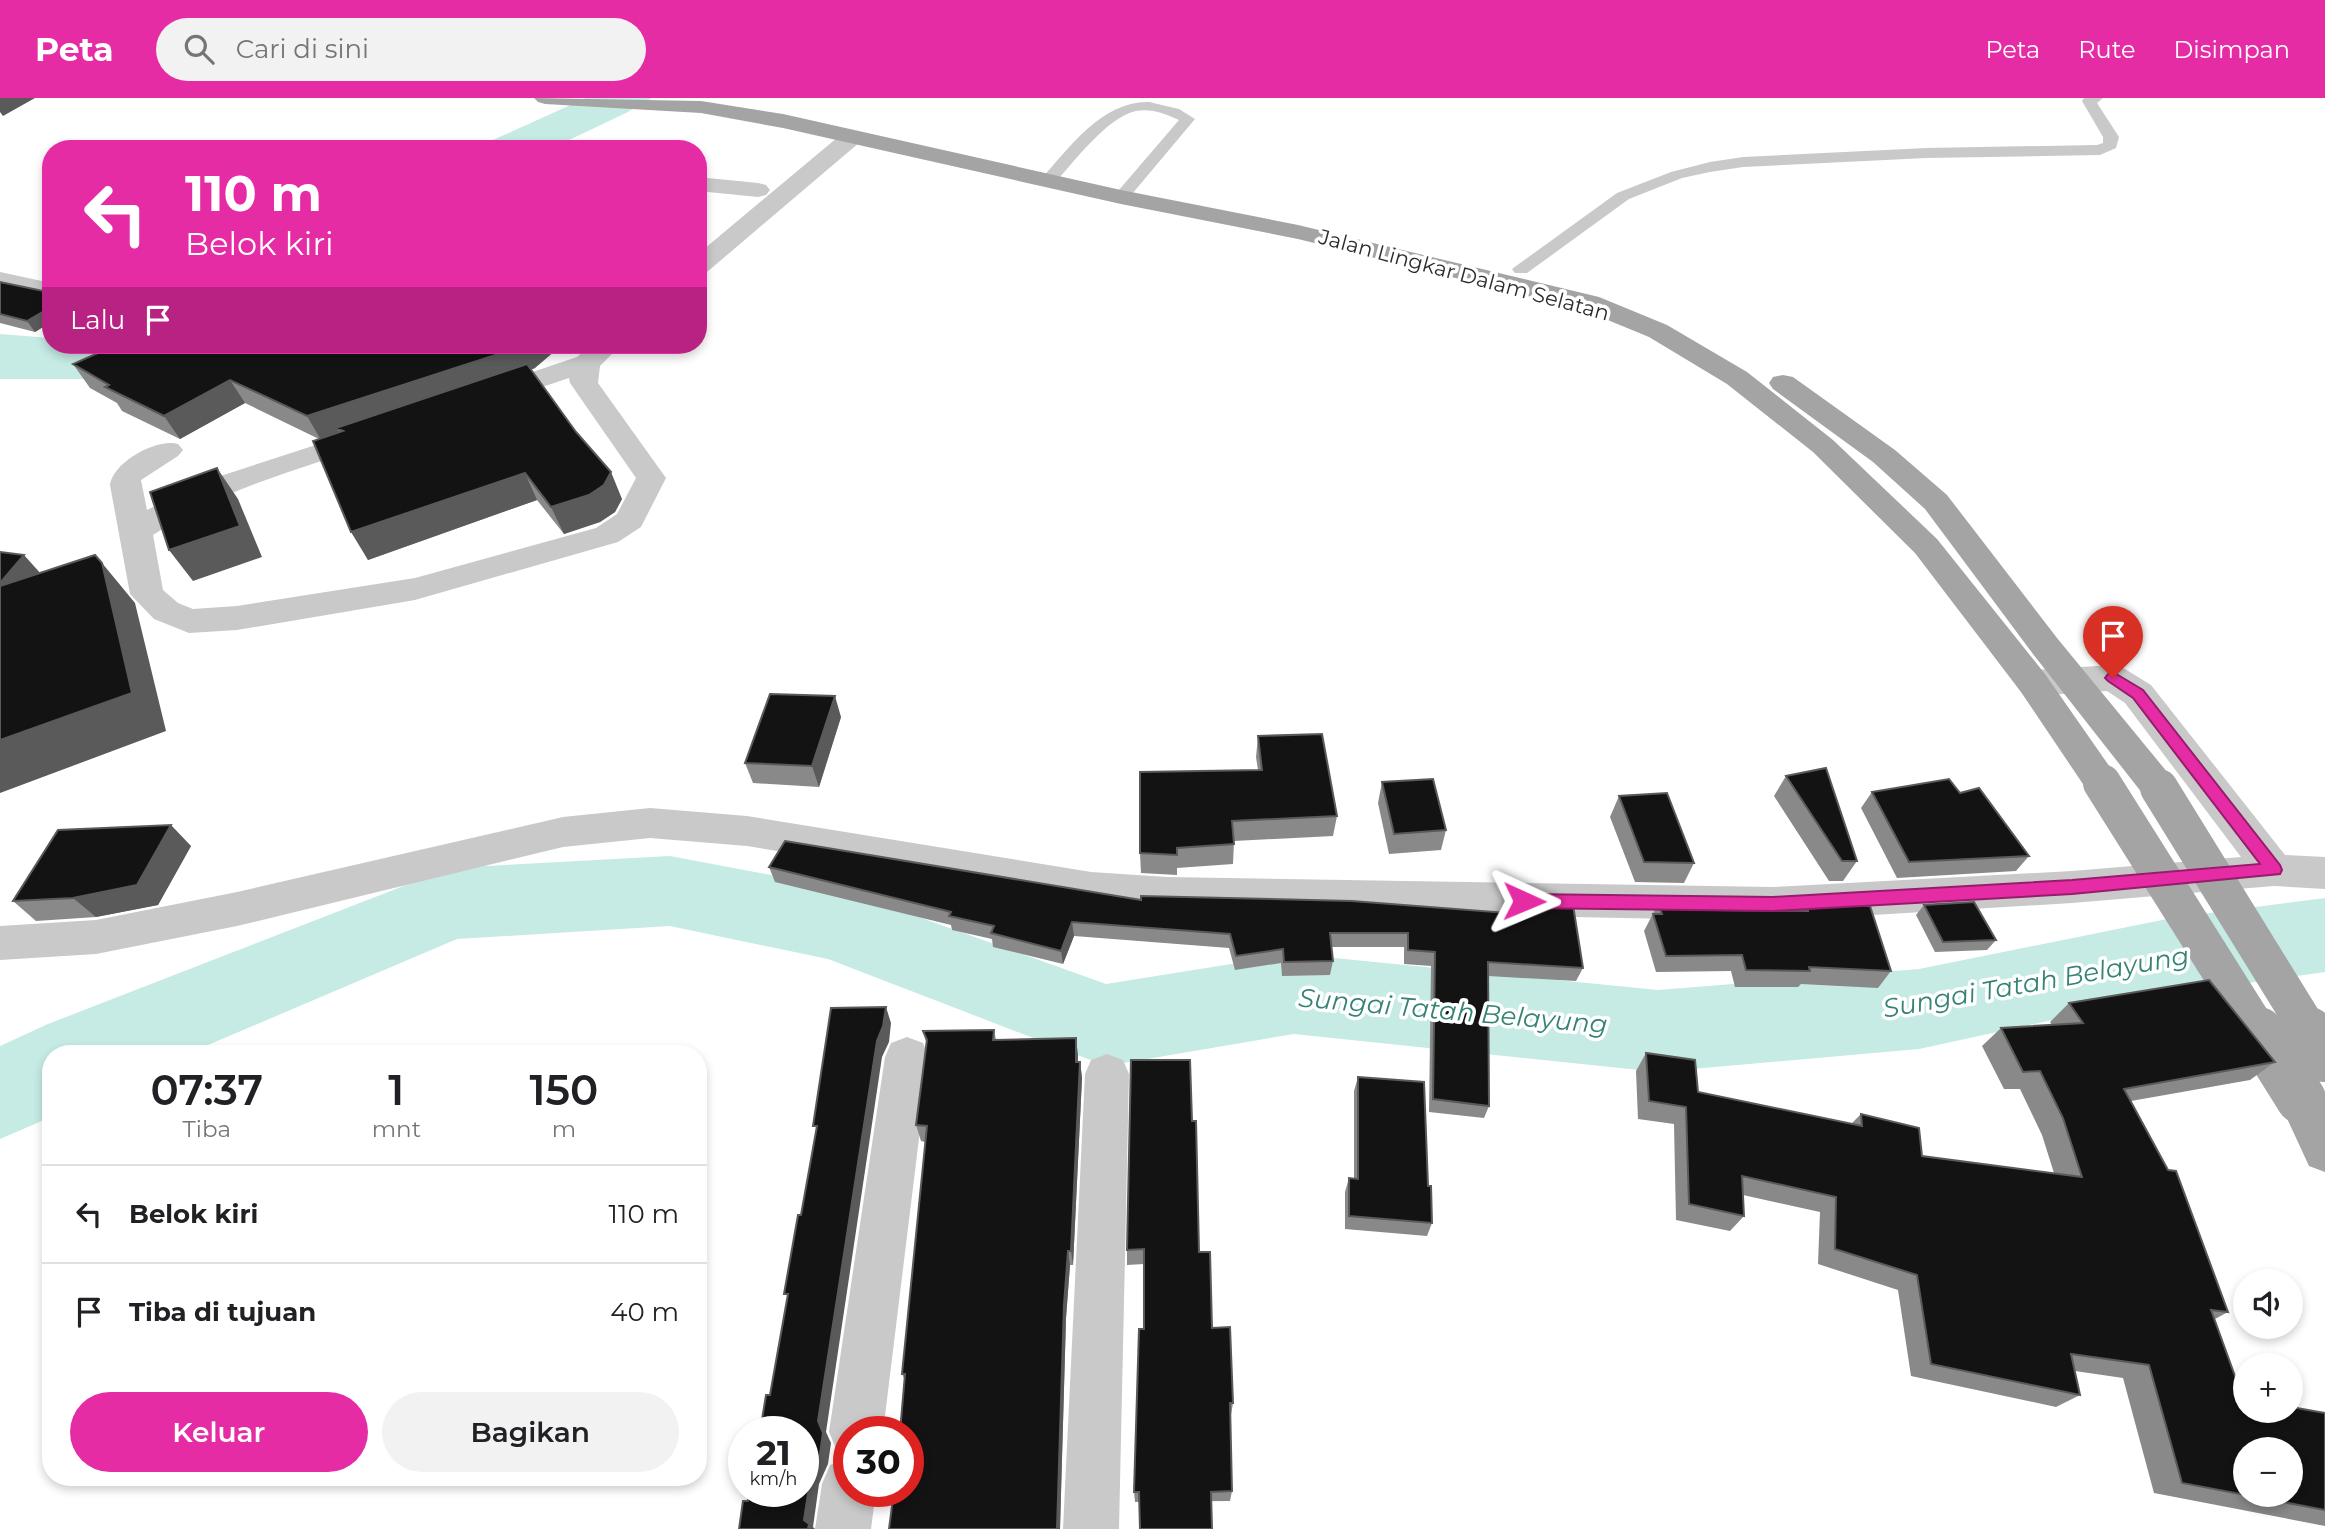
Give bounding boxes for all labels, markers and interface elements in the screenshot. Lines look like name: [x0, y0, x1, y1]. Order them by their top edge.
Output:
search box: [156, 18, 646, 81]
text: Peta: [35, 29, 114, 69]
icon: search: [180, 30, 218, 68]
text: Cari di sini: [236, 33, 369, 65]
text: Peta: [1985, 35, 2040, 64]
text: Rute: [2078, 35, 2136, 64]
text: Disimpan: [2174, 35, 2290, 64]
text: 110 m: [185, 164, 322, 223]
icon: left: [70, 168, 161, 259]
street label: Jalan Lingkar Dalam Selatan: [1315, 223, 1612, 325]
text: Belok kiri: [185, 224, 334, 263]
icon: arrive: [139, 301, 177, 339]
text: Lalu: [70, 304, 125, 336]
pin: [2083, 606, 2143, 678]
icon: arrive: [2094, 617, 2132, 655]
position arrow: [1487, 864, 1561, 938]
water label: Sungai Tatah Belayung: [1880, 939, 2192, 1025]
water label: Sungai Tatah Belayung: [1297, 982, 1609, 1040]
text: 07:37: [151, 1064, 263, 1116]
text: 1: [388, 1064, 404, 1116]
text: 150: [530, 1064, 598, 1116]
text: Tiba: [183, 1115, 231, 1143]
text: mnt: [372, 1115, 421, 1143]
text: m: [552, 1115, 576, 1143]
icon: left: [70, 1195, 108, 1233]
text: Belok kiri: [129, 1198, 258, 1230]
text: 110 m: [609, 1198, 679, 1230]
map controls: [2233, 1269, 2303, 1507]
button: sound: [2233, 1269, 2303, 1339]
icon: arrive: [70, 1293, 108, 1331]
text: Tiba di tujuan: [129, 1296, 316, 1328]
text: 40 m: [610, 1296, 679, 1328]
button: +: [2233, 1353, 2303, 1423]
button: Keluar: [70, 1392, 368, 1472]
button: Bagikan: [382, 1392, 679, 1472]
speed limit sign: 30: [833, 1416, 924, 1507]
text: 21: [756, 1431, 791, 1474]
button: −: [2233, 1437, 2303, 1507]
text: km/h: [749, 1468, 798, 1490]

